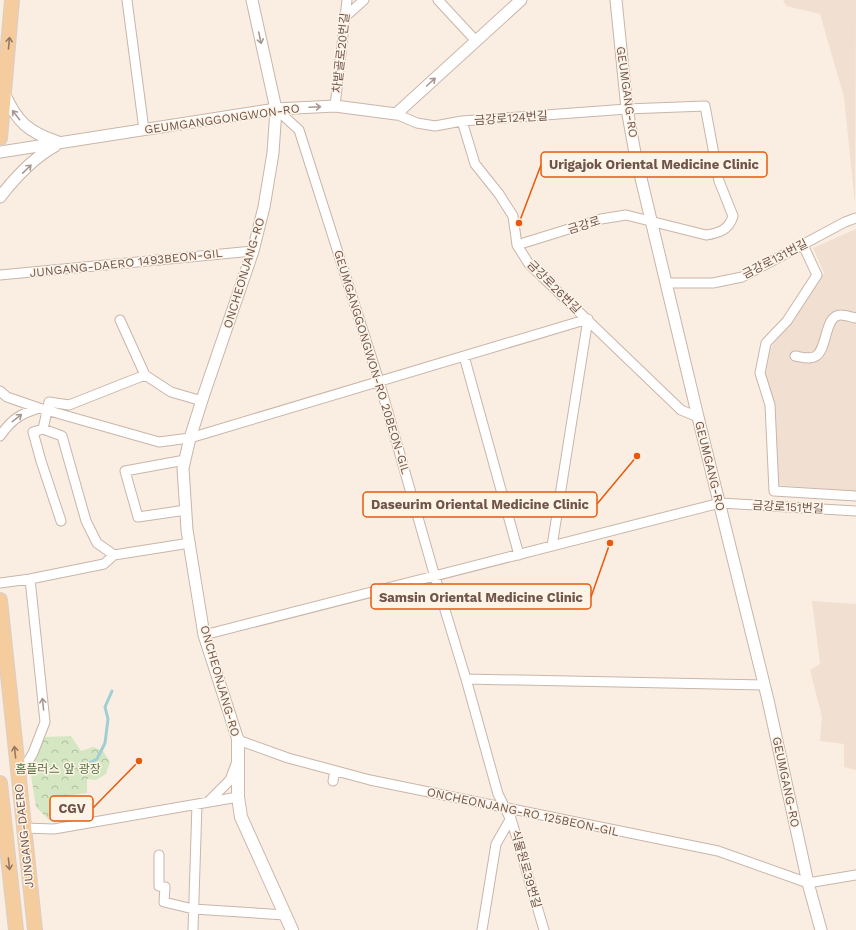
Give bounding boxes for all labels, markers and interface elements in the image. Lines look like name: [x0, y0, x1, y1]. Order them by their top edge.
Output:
street label: 차밭골로20번길: [330, 12, 352, 94]
one-way arrow: [257, 31, 265, 44]
one-way arrow: [5, 37, 12, 50]
street label: GEUMGANG-RO: [614, 45, 640, 139]
one-way arrow: [426, 78, 436, 87]
street label: GEUMGANGGONGWON-RO: [144, 101, 300, 137]
one-way arrow: [308, 103, 321, 110]
street label: 금강로124번길: [474, 108, 548, 128]
one-way arrow: [12, 110, 21, 121]
callout: Urigajok Oriental Medicine Clinic: [541, 152, 767, 177]
text: Urigajok Oriental Medicine Clinic: [549, 157, 760, 172]
one-way arrow: [22, 164, 32, 173]
street label: 금강로: [566, 213, 602, 237]
street label: ONCHEONJANG-RO: [220, 216, 268, 330]
street label: 금강로131번길: [740, 237, 810, 281]
street label: JUNGANG-DAERO 1493BEON-GIL: [29, 246, 223, 280]
street label: GEUMGANGGONGWON-RO 20BEON-GIL: [331, 248, 413, 476]
street label: 금강로26번길: [524, 257, 584, 317]
one-way arrow: [11, 414, 22, 422]
street label: GEUMGANG-RO: [692, 420, 728, 512]
callout: Daseurim Oriental Medicine Clinic: [363, 492, 597, 517]
text: Daseurim Oriental Medicine Clinic: [371, 497, 590, 512]
street label: 금강로151번길: [752, 498, 824, 516]
callout: Samsin Oriental Medicine Clinic: [371, 584, 591, 609]
text: Samsin Oriental Medicine Clinic: [379, 590, 584, 605]
street label: ONCHEONJANG-RO: [197, 624, 243, 738]
one-way arrow: [39, 698, 47, 711]
street label: GEUMGANG-RO: [770, 735, 802, 829]
one-way arrow: [12, 746, 19, 759]
park label: 홈플러스 앞 광장: [15, 762, 101, 776]
street label: JUNGANG-DAERO: [12, 783, 36, 889]
street label: ONCHEONJANG-RO 125BEON-GIL: [426, 785, 620, 839]
callout: CGV: [50, 796, 93, 821]
text: CGV: [58, 801, 86, 816]
street label: 식물원로39번길: [508, 828, 544, 910]
one-way arrow: [5, 857, 13, 870]

